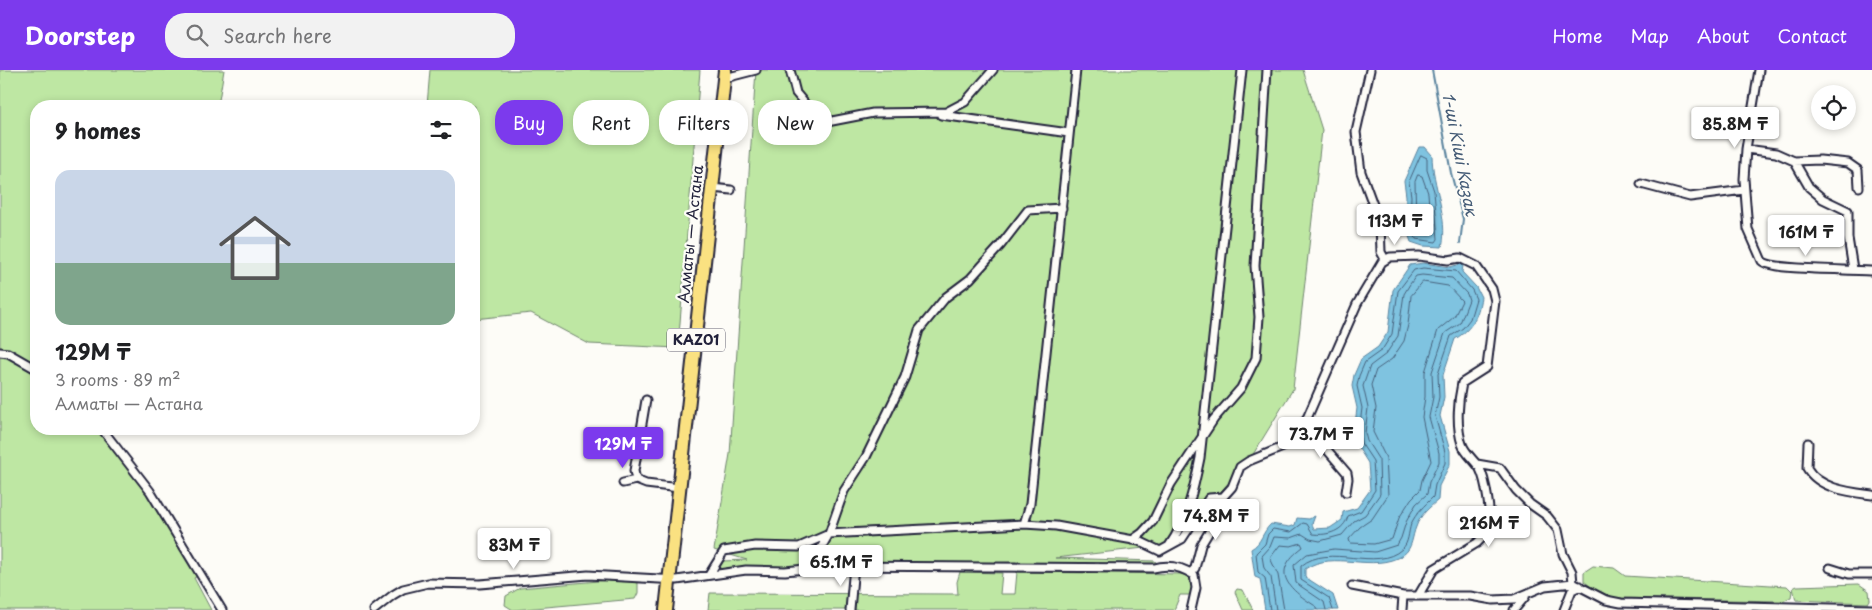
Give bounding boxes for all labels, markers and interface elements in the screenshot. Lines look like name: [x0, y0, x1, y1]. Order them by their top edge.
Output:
search box: [165, 13, 515, 58]
text: Doorstep: [25, 17, 135, 53]
icon: search: [183, 21, 211, 49]
text: Search here: [223, 21, 332, 49]
text: Home: [1552, 22, 1602, 49]
text: Map: [1630, 22, 1669, 49]
text: About: [1697, 22, 1749, 49]
text: Contact: [1777, 22, 1847, 49]
map controls: [1811, 85, 1856, 130]
button: locate: [1811, 85, 1856, 130]
water label: 1-ші Кіші Казак: [1437, 90, 1485, 219]
chip: Buy: [495, 100, 563, 145]
chip: Rent: [573, 100, 649, 145]
chip: Filters: [659, 100, 748, 145]
chip: New: [758, 100, 832, 145]
pin: 85.8M ₸: [1689, 106, 1781, 149]
text: 85.8M ₸: [1702, 111, 1768, 135]
text: 9 homes: [55, 114, 141, 146]
icon: filters: [427, 116, 455, 144]
street label: Алматы — Астана: [671, 163, 708, 304]
icon: home: [210, 203, 300, 293]
pin: 113M ₸: [1354, 204, 1436, 246]
text: 113M ₸: [1368, 208, 1423, 232]
pin: 161M ₸: [1765, 214, 1847, 257]
text: 161M ₸: [1779, 219, 1833, 243]
road number: KАZ01: [667, 328, 725, 352]
text: 129M ₸: [55, 335, 131, 367]
text: 3 rooms · 89 m²: [55, 367, 180, 391]
text: Алматы — Астана: [55, 391, 203, 415]
pin: 73.7M ₸: [1275, 416, 1367, 459]
text: 73.7M ₸: [1289, 421, 1353, 445]
pin: 129M ₸: [582, 426, 664, 469]
text: 129M ₸: [594, 431, 652, 455]
pin: 74.8M ₸: [1170, 498, 1262, 541]
text: 74.8M ₸: [1183, 503, 1249, 527]
pin: 216M ₸: [1448, 506, 1530, 548]
text: 216M ₸: [1459, 510, 1519, 534]
pin: 83M ₸: [479, 528, 549, 570]
text: 83M ₸: [488, 532, 540, 556]
pin: 65.1M ₸: [795, 544, 887, 587]
text: 65.1M ₸: [810, 549, 872, 573]

